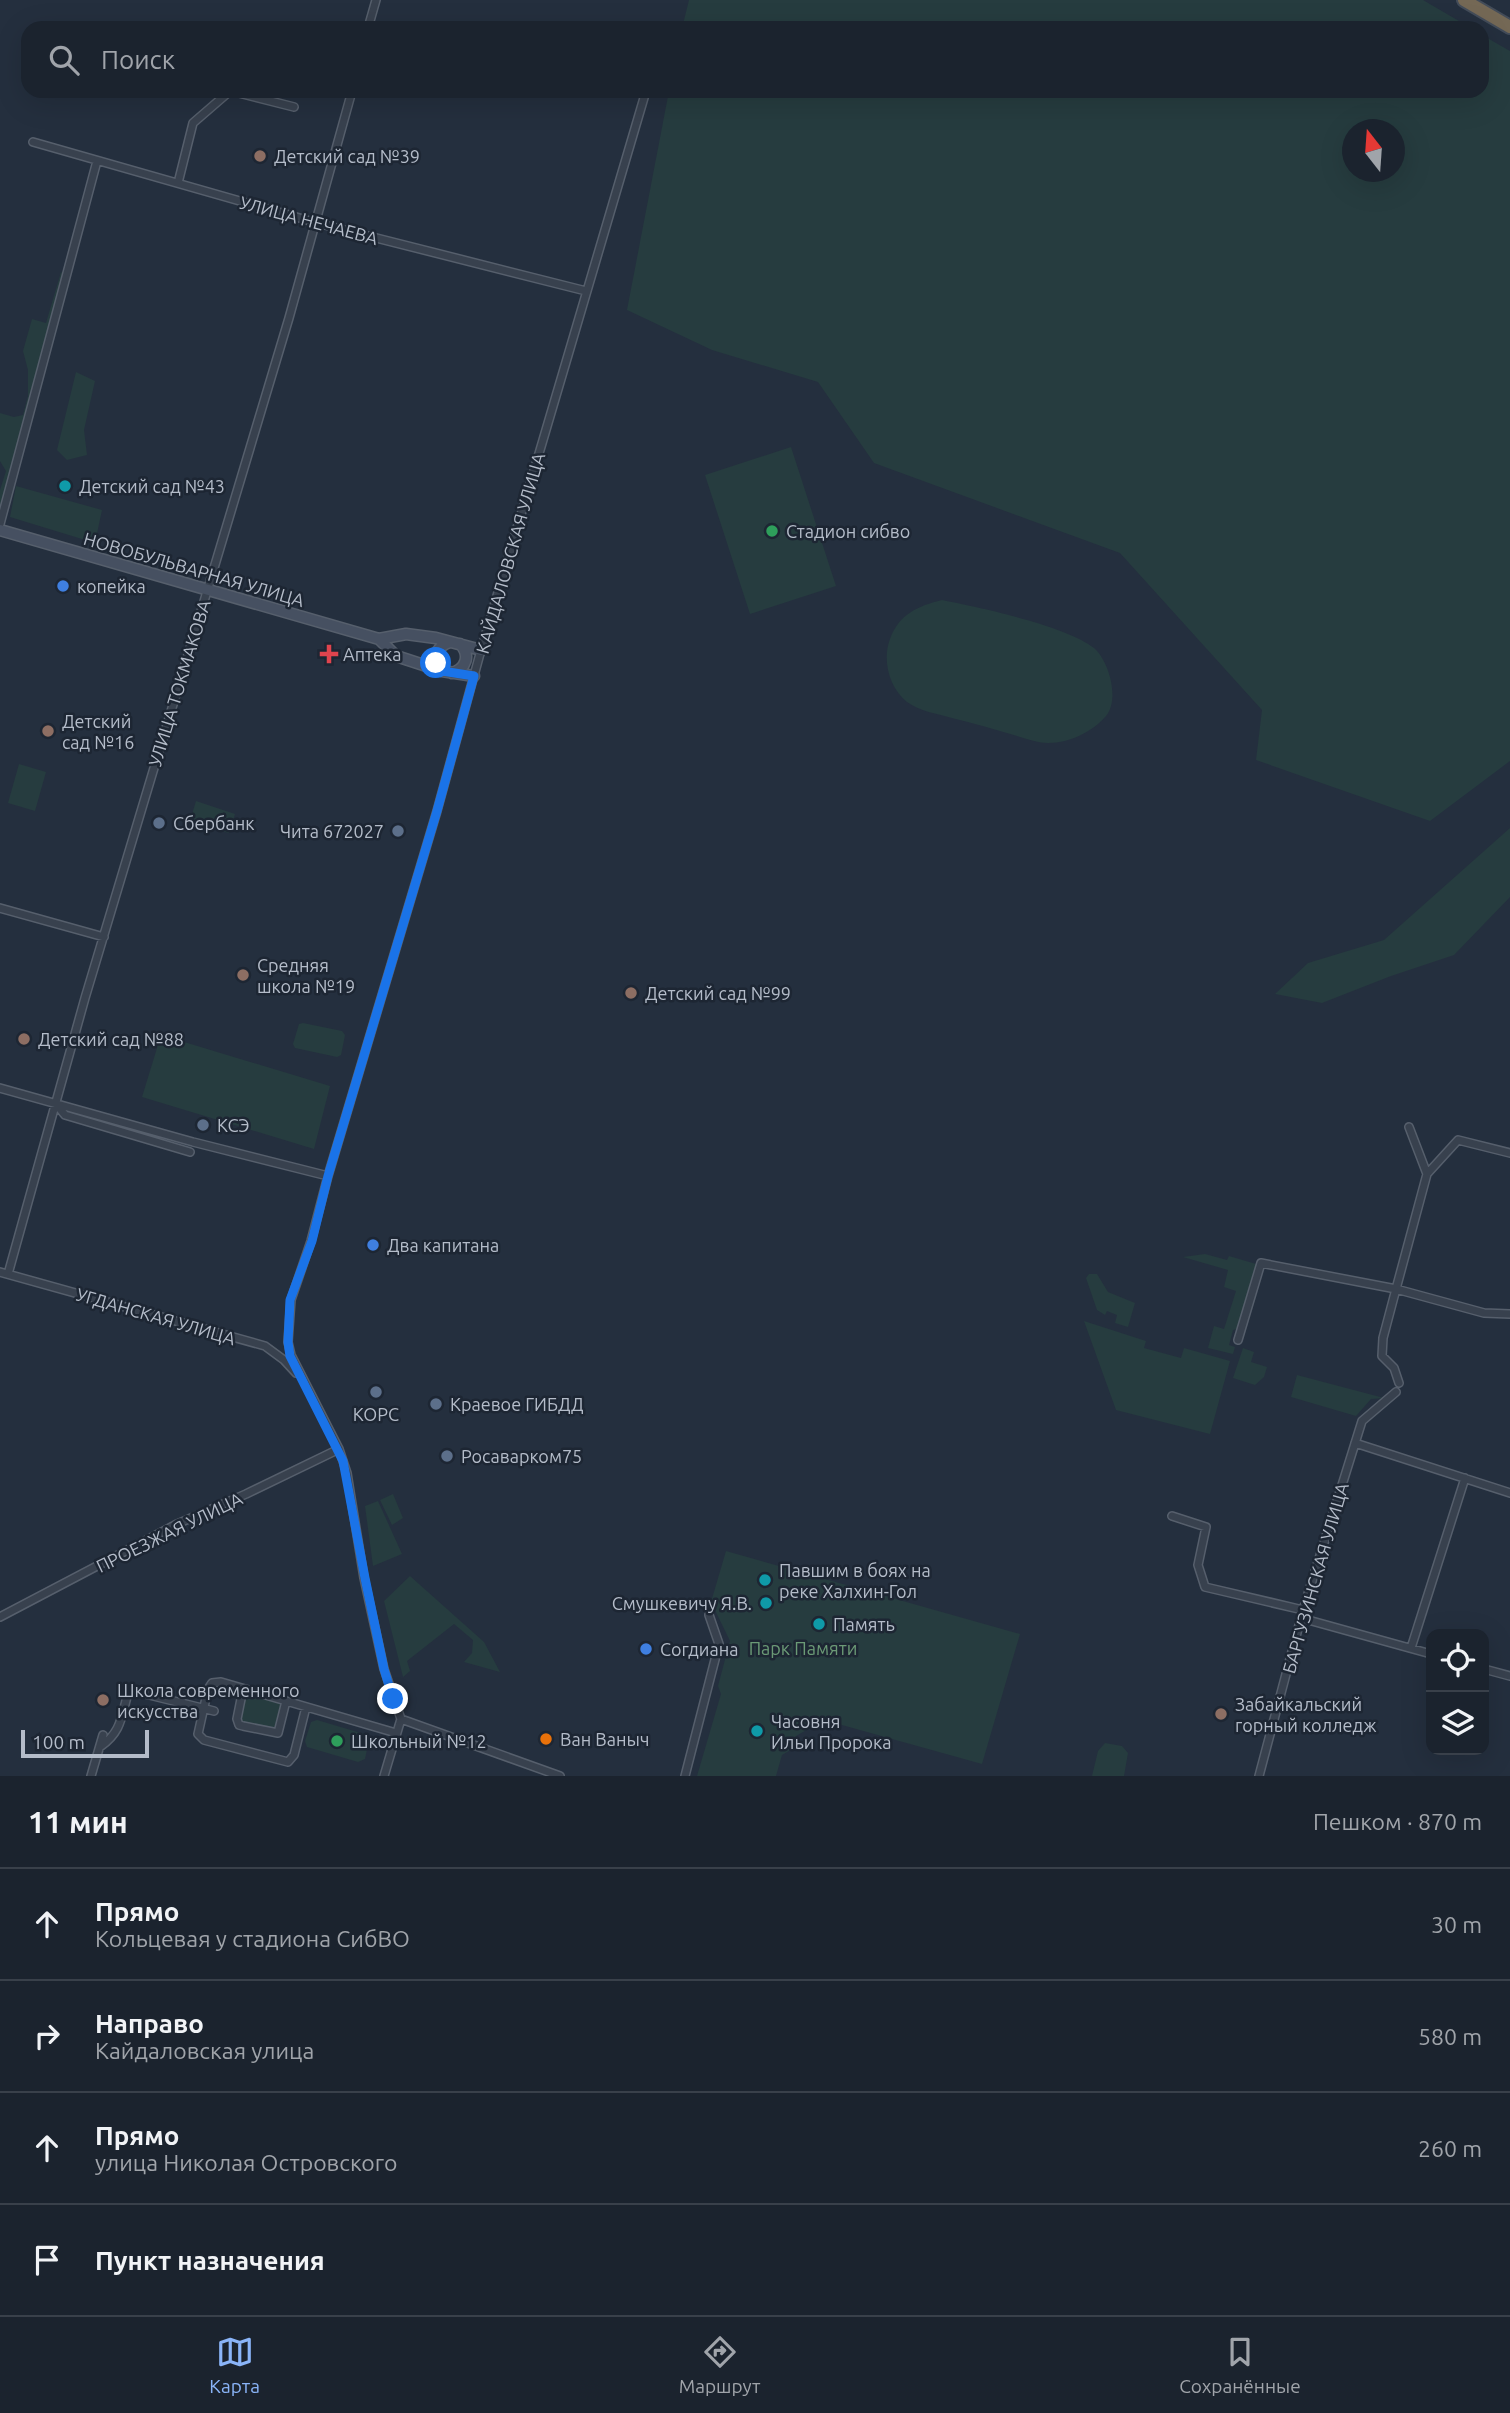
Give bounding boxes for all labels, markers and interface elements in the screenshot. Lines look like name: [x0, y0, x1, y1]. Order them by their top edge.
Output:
search box: [21, 21, 1489, 98]
icon: search: [45, 41, 83, 79]
text: Поиск: [101, 45, 175, 74]
north arrow: [1342, 119, 1405, 182]
place label: Детский сад №39: [274, 146, 420, 166]
marker: Детский сад №39: [252, 148, 268, 164]
street label: УЛИЦА НЕЧАЕВА: [238, 192, 381, 248]
street label: КАЙДАЛОВСКАЯ УЛИЦА: [472, 450, 548, 656]
place label: Детский сад №43: [79, 476, 225, 496]
marker: Детский сад №43: [57, 478, 73, 494]
place label: Стадион сибво: [786, 521, 910, 541]
marker: Стадион сибво: [764, 523, 780, 539]
street label: НОВОБУЛЬВАРНАЯ УЛИЦА: [81, 528, 307, 610]
place label: копейка: [77, 576, 146, 596]
marker: копейка: [55, 578, 71, 594]
street label: УЛИЦА ТОКМАКОВА: [144, 597, 214, 769]
place label: Аптека: [343, 644, 401, 664]
marker: Аптека: [321, 646, 337, 662]
route start: [420, 647, 451, 678]
place label: Детский сад №16: [62, 711, 134, 752]
marker: Детский сад №16: [40, 723, 56, 739]
place label: Сбербанк: [173, 813, 255, 833]
marker: Сбербанк: [151, 815, 167, 831]
place label: Чита 672027: [280, 821, 384, 841]
marker: Чита 672027: [390, 823, 406, 839]
place label: Средняя школа №19: [257, 955, 355, 996]
marker: Средняя школа №19: [235, 967, 251, 983]
place label: Детский сад №99: [645, 983, 791, 1003]
marker: Детский сад №99: [623, 985, 639, 1001]
place label: Детский сад №88: [38, 1029, 184, 1049]
marker: Детский сад №88: [16, 1031, 32, 1047]
place label: КСЭ: [217, 1115, 250, 1135]
marker: КСЭ: [195, 1117, 211, 1133]
place label: Два капитана: [387, 1235, 499, 1255]
marker: Два капитана: [365, 1237, 381, 1253]
street label: УГДАНСКАЯ УЛИЦА: [74, 1284, 238, 1348]
marker: КОРС: [368, 1384, 384, 1400]
place label: Краевое ГИБДД: [450, 1394, 583, 1414]
marker: Краевое ГИБДД: [428, 1396, 444, 1412]
place label: КОРС: [353, 1404, 399, 1424]
place label: Росаварком75: [461, 1446, 582, 1466]
marker: Росаварком75: [439, 1448, 455, 1464]
street label: БАРГУЗИНСКАЯ УЛИЦА: [1278, 1480, 1352, 1676]
street label: ПРОЕЗЖАЯ УЛИЦА: [93, 1488, 246, 1576]
place label: Павшим в боях на реке Халхин-Гол: [779, 1560, 931, 1601]
marker: Павшим в боях на реке Халхин-Гол: [757, 1572, 773, 1588]
place label: Смушкевичу Я.В.: [612, 1593, 752, 1613]
marker: Смушкевичу Я.В.: [758, 1595, 774, 1611]
place label: Память: [833, 1614, 895, 1634]
marker: Память: [811, 1616, 827, 1632]
map controls: [1426, 1629, 1489, 1755]
button: locate: [1426, 1629, 1489, 1692]
park label: Парк Памяти: [749, 1638, 857, 1658]
place label: Согдиана: [660, 1639, 738, 1659]
marker: Согдиана: [638, 1641, 654, 1657]
place label: Школа современного искусства: [117, 1680, 299, 1721]
route end: [377, 1683, 408, 1714]
marker: Школа современного искусства: [95, 1692, 111, 1708]
button: layers: [1426, 1692, 1489, 1755]
place label: Забайкальский горный колледж: [1235, 1694, 1377, 1735]
marker: Забайкальский горный колледж: [1213, 1706, 1229, 1722]
place label: Часовня Ильи Пророка: [771, 1711, 892, 1752]
marker: Часовня Ильи Пророка: [749, 1723, 765, 1739]
scale bar: [21, 1727, 149, 1759]
place label: Ван Ваныч: [560, 1729, 649, 1749]
text: 100 m: [32, 1731, 85, 1753]
place label: Школьный №12: [351, 1731, 487, 1751]
marker: Ван Ваныч: [538, 1731, 554, 1747]
marker: Школьный №12: [329, 1733, 345, 1749]
text: 11 мин: [28, 1805, 128, 1839]
text: Пешком · 870 m: [1313, 1809, 1482, 1834]
text: Прямо: [95, 1897, 179, 1926]
icon: ahead: [28, 1905, 66, 1943]
text: 30 m: [1431, 1912, 1482, 1937]
text: Кольцевая у стадиона СибВО: [95, 1926, 410, 1951]
text: Направо: [95, 2009, 204, 2038]
icon: right: [28, 2017, 66, 2055]
text: 580 m: [1418, 2024, 1482, 2049]
text: Кайдаловская улица: [95, 2038, 314, 2063]
text: Прямо: [95, 2121, 179, 2150]
icon: ahead: [28, 2129, 66, 2167]
text: 260 m: [1418, 2136, 1482, 2161]
text: улица Николая Островского: [95, 2150, 398, 2175]
icon: arrive: [28, 2241, 66, 2279]
text: Пункт назначения: [95, 2246, 325, 2275]
tab: Карта: [209, 2333, 260, 2397]
tab: Маршрут: [679, 2333, 761, 2397]
tab: Сохранённые: [1179, 2333, 1301, 2397]

